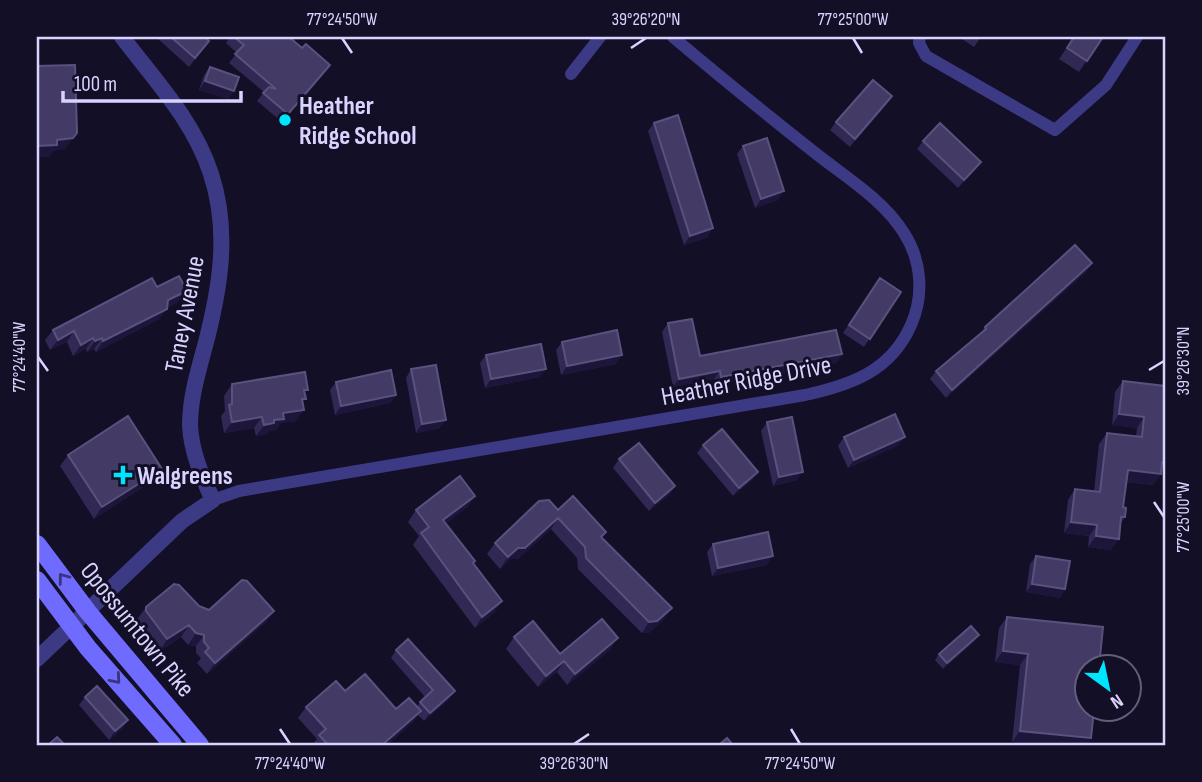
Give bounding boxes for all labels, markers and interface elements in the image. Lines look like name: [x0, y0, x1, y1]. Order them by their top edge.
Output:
text: 77°24'50"W: [307, 9, 377, 30]
text: 39°26'20"N: [612, 9, 680, 30]
text: 77°25'00"W: [818, 9, 889, 30]
scale bar: [63, 60, 242, 104]
text: 100 m: [74, 72, 117, 97]
place label: Heather Ridge School: [299, 91, 417, 152]
marker: Heather Ridge School: [277, 112, 293, 128]
street label: Taney Avenue: [159, 253, 212, 375]
text: 77°24'40"W: [9, 321, 30, 392]
text: 39°26'30"N: [1173, 326, 1194, 396]
street label: Heather Ridge Drive: [659, 350, 834, 413]
place label: Walgreens: [137, 461, 233, 492]
marker: Walgreens: [115, 467, 131, 483]
text: 77°25'00"W: [1173, 481, 1194, 552]
street label: Opossumtown Pike: [73, 556, 201, 704]
one-way arrow: [58, 573, 71, 586]
north arrow: [1072, 652, 1142, 722]
one-way arrow: [108, 671, 120, 684]
text: N: [1106, 689, 1127, 713]
text: 77°24'40"W: [255, 753, 326, 774]
text: 39°26'30"N: [539, 753, 609, 774]
text: 77°24'50"W: [765, 753, 835, 774]

